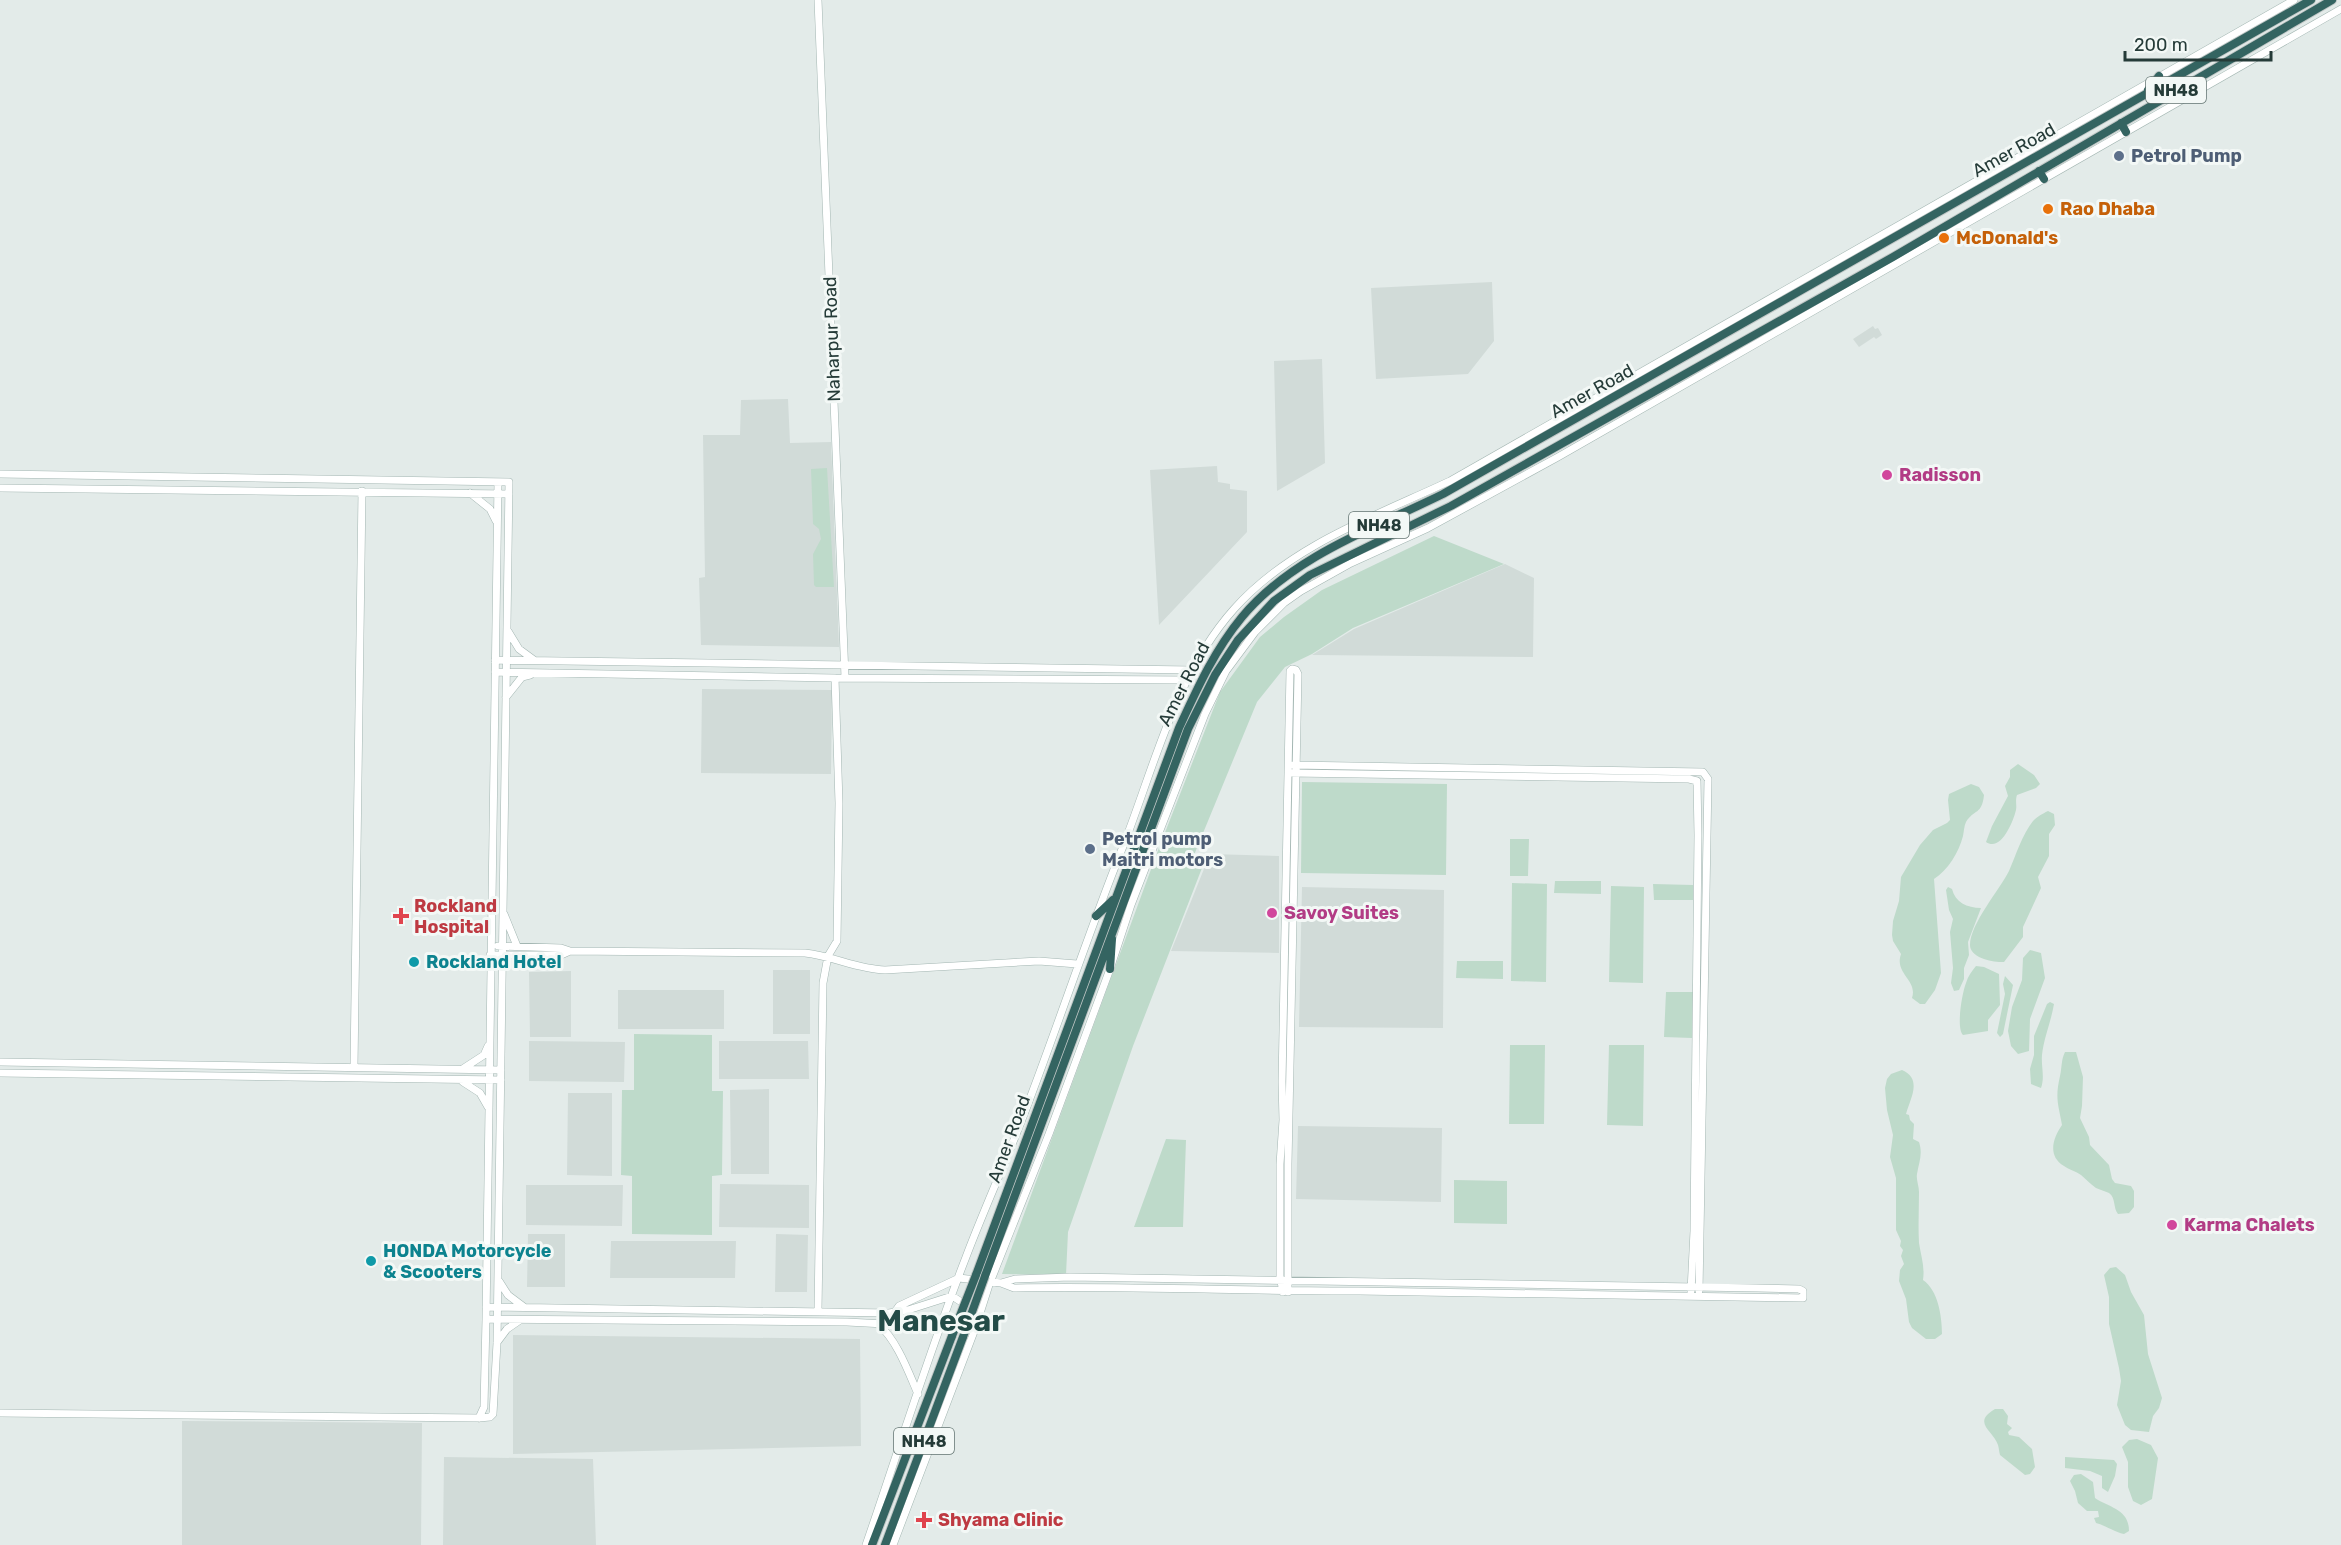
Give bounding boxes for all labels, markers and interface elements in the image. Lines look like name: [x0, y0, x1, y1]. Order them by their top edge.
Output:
scale bar: [2125, 24, 2270, 62]
text: 200 m: [2134, 34, 2188, 56]
road number: NH48: [2146, 77, 2206, 103]
street label: Amer Road: [1969, 118, 2059, 182]
place label: Petrol Pump: [2131, 145, 2242, 167]
marker: Petrol Pump: [2112, 149, 2126, 163]
place label: Rao Dhaba: [2060, 198, 2155, 220]
marker: Rao Dhaba: [2041, 202, 2055, 216]
place label: McDonald's: [1956, 227, 2058, 249]
marker: McDonald's: [1937, 231, 1951, 245]
street label: Naharpur Road: [819, 276, 845, 402]
street label: Amer Road: [1547, 359, 1637, 423]
place label: Radisson: [1899, 464, 1981, 486]
marker: Radisson: [1880, 468, 1894, 482]
road number: NH48: [1349, 512, 1409, 538]
street label: Amer Road: [1153, 638, 1215, 730]
place label: Petrol pump Maitri motors: [1102, 828, 1223, 871]
marker: Petrol pump Maitri motors: [1083, 842, 1097, 856]
place label: Rockland Hospital: [414, 895, 497, 938]
place label: Savoy Suites: [1284, 902, 1399, 924]
marker: Savoy Suites: [1265, 906, 1279, 920]
marker: Rockland Hospital: [392, 907, 410, 925]
place label: Rockland Hotel: [426, 951, 562, 973]
marker: Rockland Hotel: [407, 955, 421, 969]
street label: Amer Road: [983, 1092, 1035, 1186]
place label: Karma Chalets: [2184, 1214, 2315, 1236]
marker: Karma Chalets: [2165, 1218, 2179, 1232]
place label: HONDA Motorcycle & Scooters: [383, 1240, 552, 1283]
marker: HONDA Motorcycle & Scooters: [364, 1254, 378, 1268]
district label: Manesar: [877, 1303, 1005, 1339]
road number: NH48: [894, 1428, 954, 1454]
place label: Shyama Clinic: [938, 1509, 1064, 1531]
marker: Shyama Clinic: [915, 1511, 933, 1529]

